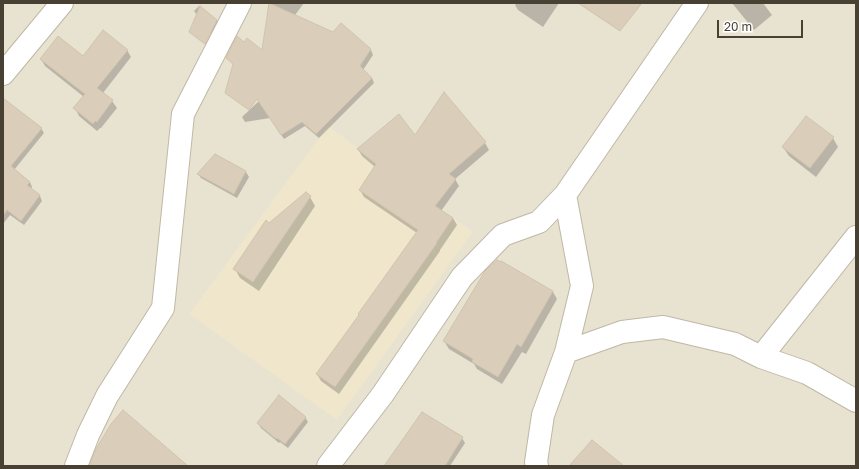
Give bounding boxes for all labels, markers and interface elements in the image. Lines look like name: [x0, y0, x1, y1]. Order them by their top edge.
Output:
scale bar: [719, 12, 805, 38]
text: 20 m: [724, 19, 752, 34]

